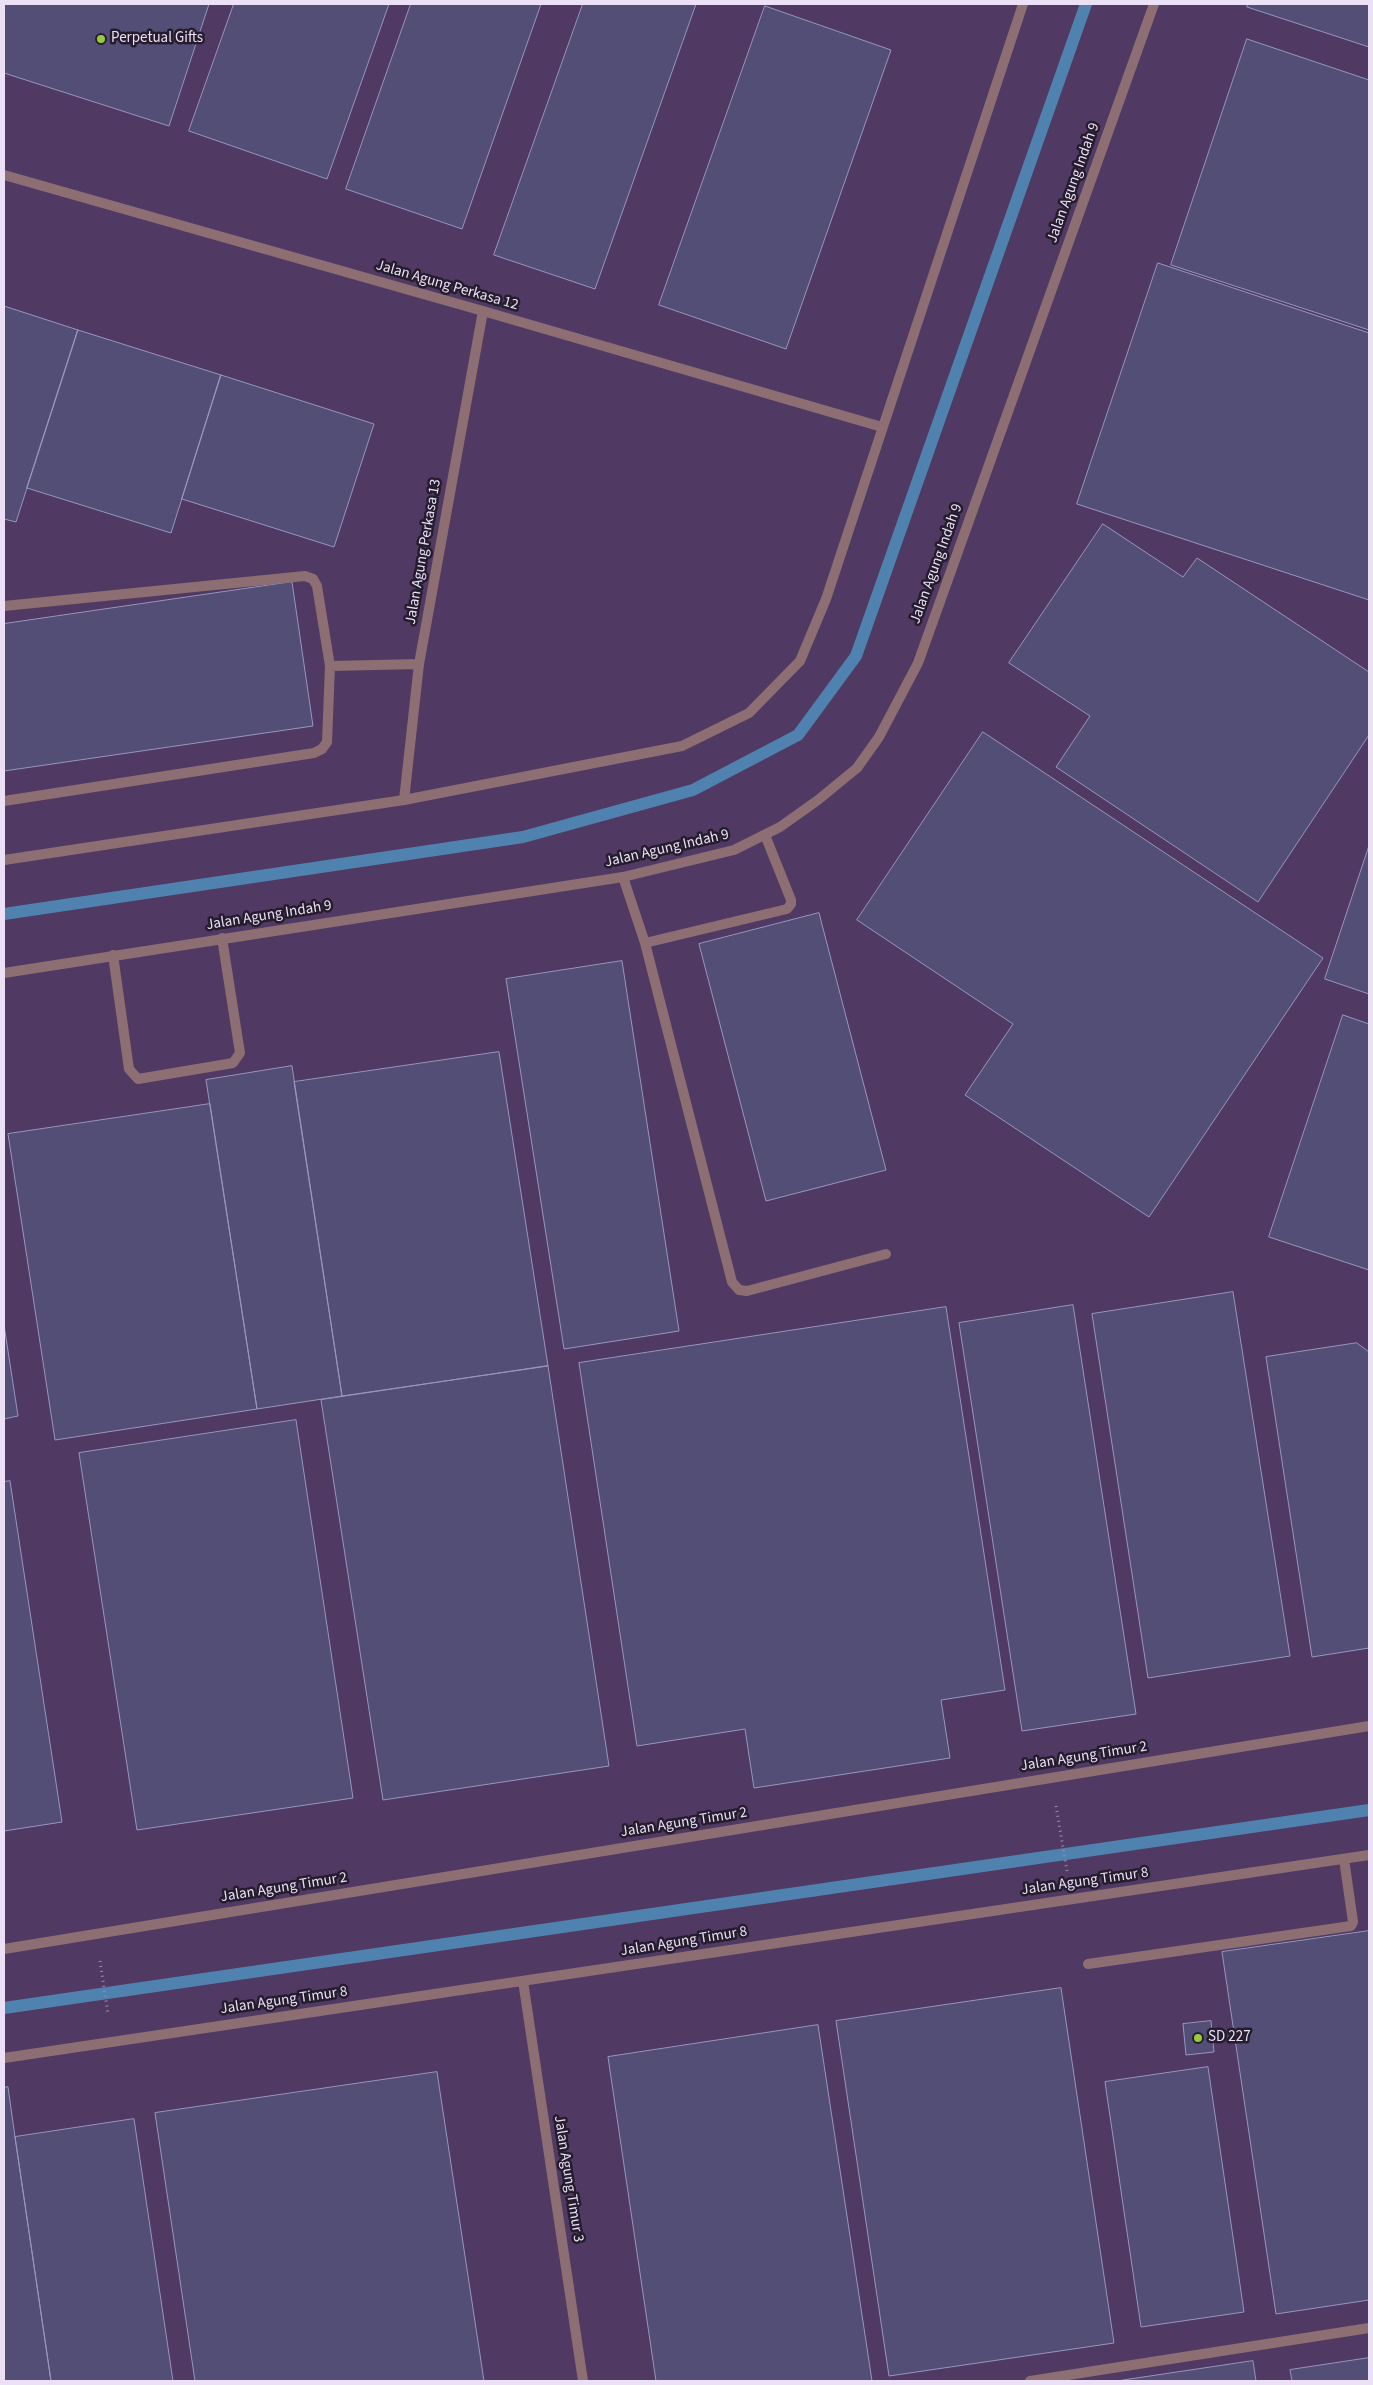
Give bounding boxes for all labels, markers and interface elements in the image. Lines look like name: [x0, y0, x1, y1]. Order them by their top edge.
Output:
place label: Perpetual Gifts: [111, 30, 203, 48]
marker: Perpetual Gifts: [95, 33, 107, 45]
street label: Jalan Agung Indah 9: [1044, 120, 1104, 246]
street label: Jalan Agung Perkasa 12: [374, 257, 520, 315]
street label: Jalan Agung Perkasa 13: [402, 478, 446, 626]
street label: Jalan Agung Indah 9: [907, 501, 967, 627]
street label: Jalan Agung Indah 9: [603, 826, 731, 872]
street label: Jalan Agung Indah 9: [205, 897, 333, 935]
street label: Jalan Agung Timur 2: [1019, 1738, 1149, 1776]
street label: Jalan Agung Timur 2: [619, 1804, 749, 1842]
street label: Jalan Agung Timur 8: [1020, 1864, 1150, 1900]
street label: Jalan Agung Timur 2: [219, 1869, 349, 1907]
street label: Jalan Agung Timur 8: [619, 1923, 749, 1961]
street label: Jalan Agung Timur 8: [219, 1983, 349, 2019]
place label: SD 227: [1208, 2029, 1251, 2047]
marker: SD 227: [1192, 2032, 1204, 2044]
street label: Jalan Agung Timur 3: [549, 2114, 587, 2244]

